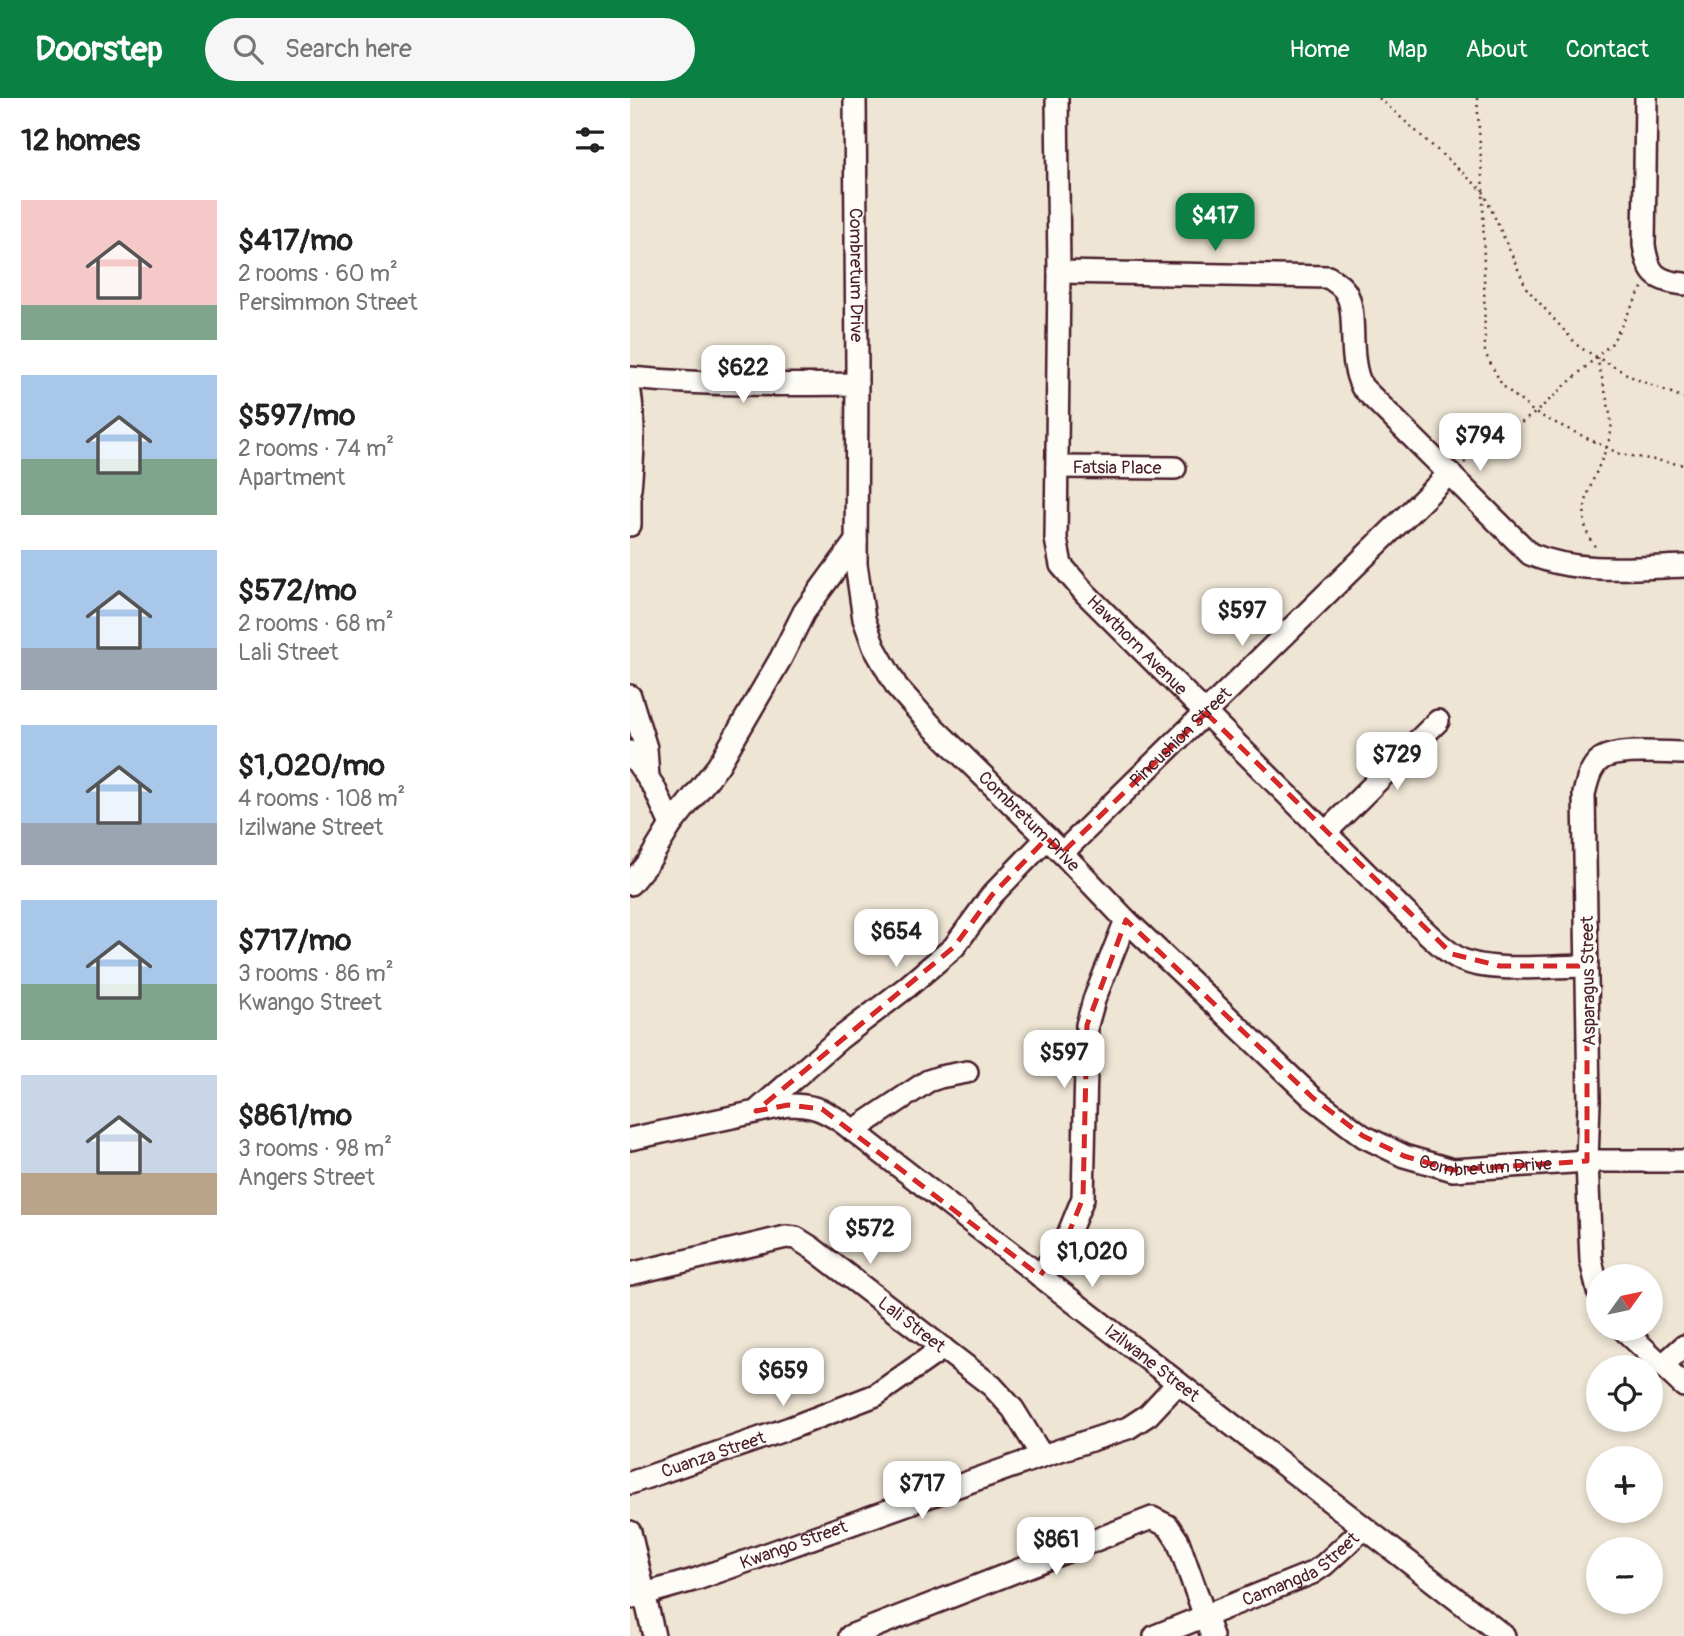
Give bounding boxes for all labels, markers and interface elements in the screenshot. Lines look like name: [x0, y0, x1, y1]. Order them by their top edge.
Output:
search box: [205, 18, 695, 81]
text: Doorstep: [35, 29, 163, 70]
icon: search: [229, 30, 267, 68]
text: Search here: [285, 33, 412, 65]
text: Home: [1289, 35, 1350, 64]
text: Map: [1388, 35, 1428, 64]
text: About: [1466, 35, 1528, 64]
text: Contact: [1566, 35, 1649, 64]
icon: filters: [571, 121, 609, 159]
text: 12 homes: [21, 122, 140, 159]
pin: $417: [1174, 194, 1256, 253]
text: $417: [1192, 201, 1238, 230]
street label: Combretum Drive: [844, 208, 868, 342]
text: $417/mo: [238, 222, 353, 259]
icon: home: [77, 228, 161, 312]
text: 2 rooms · 60 m²: [238, 259, 398, 288]
text: Persimmon Street: [238, 288, 417, 317]
pin: $622: [702, 345, 784, 405]
text: $622: [717, 353, 769, 382]
text: $597/mo: [238, 397, 355, 434]
icon: home: [77, 403, 161, 487]
pin: $794: [1439, 414, 1521, 473]
text: $794: [1455, 421, 1505, 450]
text: 2 rooms · 74 m²: [238, 434, 394, 463]
street label: Fatsia Place: [1072, 456, 1162, 480]
text: Apartment: [238, 463, 345, 492]
text: $572/mo: [238, 572, 357, 609]
icon: home: [77, 578, 161, 662]
pin: $597: [1201, 588, 1283, 648]
street label: Hawthorn Avenue: [1081, 590, 1192, 701]
text: $597: [1218, 596, 1266, 625]
text: 2 rooms · 68 m²: [238, 609, 394, 638]
text: Lali Street: [238, 638, 339, 667]
street label: Pincushion Street: [1125, 682, 1237, 792]
pin: $729: [1356, 732, 1438, 792]
text: $729: [1372, 740, 1422, 769]
text: $1,020/mo: [238, 747, 385, 784]
icon: home: [77, 753, 161, 837]
street label: Combretum Drive: [973, 766, 1085, 877]
text: 4 rooms · 108 m²: [238, 784, 405, 813]
text: Izilwane Street: [238, 813, 383, 842]
pin: $654: [855, 910, 937, 969]
street label: Asparagus Street: [1576, 915, 1601, 1046]
text: $654: [870, 917, 922, 946]
text: $717/mo: [238, 922, 351, 959]
icon: home: [77, 928, 161, 1012]
text: 3 rooms · 86 m²: [238, 959, 394, 988]
text: Kwango Street: [238, 988, 382, 1017]
pin: $597: [1023, 1030, 1105, 1090]
text: $597: [1040, 1038, 1088, 1067]
text: $861/mo: [238, 1097, 352, 1134]
icon: home: [77, 1103, 161, 1187]
text: 3 rooms · 98 m²: [238, 1134, 392, 1163]
street label: Combretum Drive: [1416, 1150, 1553, 1182]
text: Angers Street: [238, 1163, 375, 1192]
pin: $572: [829, 1206, 911, 1266]
text: $572: [845, 1214, 895, 1243]
pin: $1,020: [1035, 1230, 1149, 1289]
text: $1,020: [1056, 1237, 1128, 1266]
north arrow: [1586, 1264, 1662, 1340]
map controls: [1586, 1264, 1663, 1614]
street label: Lali Street: [873, 1292, 950, 1358]
street label: Izilwane Street: [1100, 1319, 1204, 1408]
pin: $659: [742, 1348, 824, 1408]
button: locate: [1586, 1355, 1663, 1432]
text: $659: [758, 1356, 808, 1385]
street label: Cuanza Street: [658, 1426, 769, 1483]
button: +: [1586, 1446, 1663, 1523]
pin: $717: [881, 1462, 963, 1521]
text: $717: [899, 1469, 945, 1498]
street label: Kwango Street: [737, 1515, 851, 1575]
pin: $861: [1015, 1518, 1097, 1577]
text: $861: [1033, 1525, 1079, 1554]
street label: Camangda Street: [1239, 1527, 1365, 1612]
button: −: [1586, 1537, 1663, 1614]

